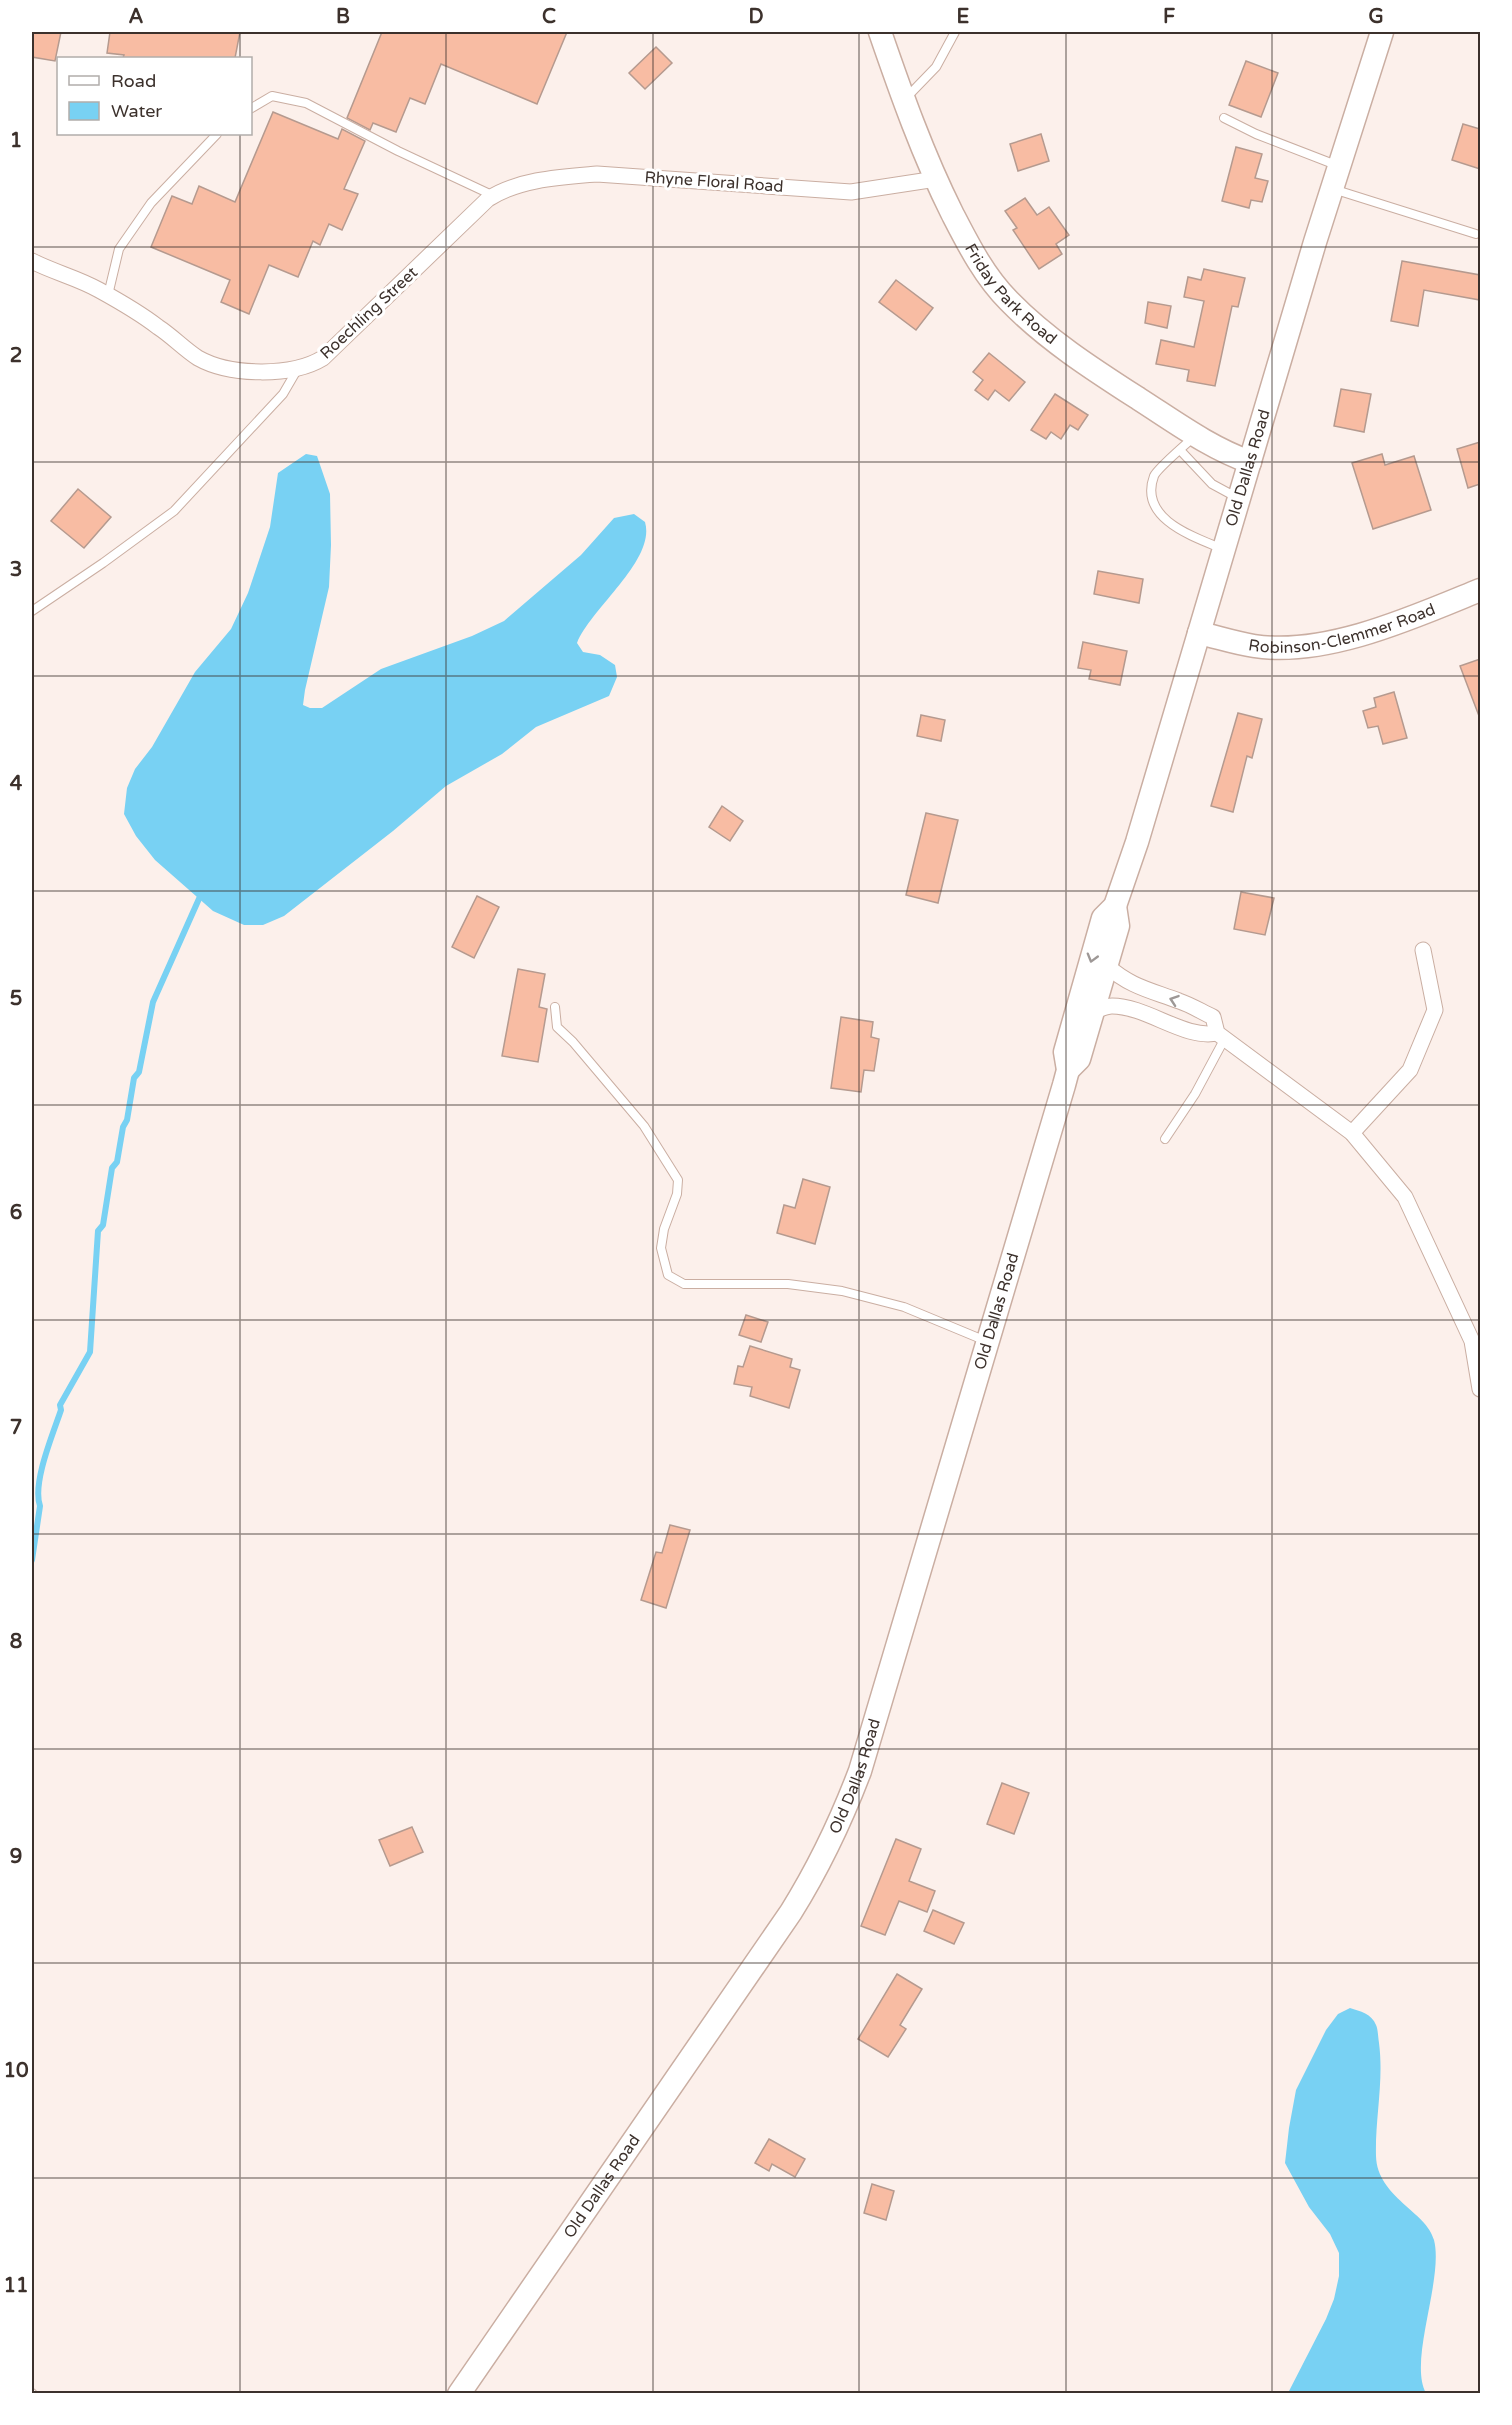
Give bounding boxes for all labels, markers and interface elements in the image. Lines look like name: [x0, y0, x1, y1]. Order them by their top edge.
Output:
text: A: [129, 5, 144, 29]
text: B: [336, 5, 350, 29]
text: C: [542, 5, 556, 29]
text: D: [748, 5, 764, 29]
text: E: [957, 5, 970, 29]
text: F: [1163, 5, 1175, 29]
text: G: [1368, 5, 1384, 29]
legend: [57, 57, 252, 135]
text: Road: [111, 70, 156, 92]
text: Water: [111, 100, 162, 122]
text: 1: [10, 129, 22, 153]
street label: Rhyne Floral Road: [644, 167, 784, 197]
street label: Friday Park Road: [960, 240, 1061, 349]
street label: Roechling Street: [316, 263, 422, 363]
text: 2: [10, 344, 22, 368]
street label: Old Dallas Road: [1221, 407, 1275, 529]
text: 3: [10, 558, 22, 582]
street label: Robinson-Clemmer Road: [1247, 599, 1438, 658]
text: 4: [10, 772, 23, 796]
one-way arrow: [1087, 952, 1099, 963]
text: 5: [10, 987, 22, 1011]
one-way arrow: [1170, 994, 1180, 1007]
text: 6: [10, 1201, 22, 1225]
street label: Old Dallas Road: [970, 1251, 1024, 1372]
text: 7: [10, 1416, 22, 1440]
text: 8: [10, 1630, 22, 1654]
street label: Old Dallas Road: [825, 1716, 885, 1837]
text: 9: [10, 1845, 22, 1869]
text: 10: [3, 2059, 29, 2083]
street label: Old Dallas Road: [559, 2131, 645, 2242]
text: 11: [3, 2274, 29, 2298]

